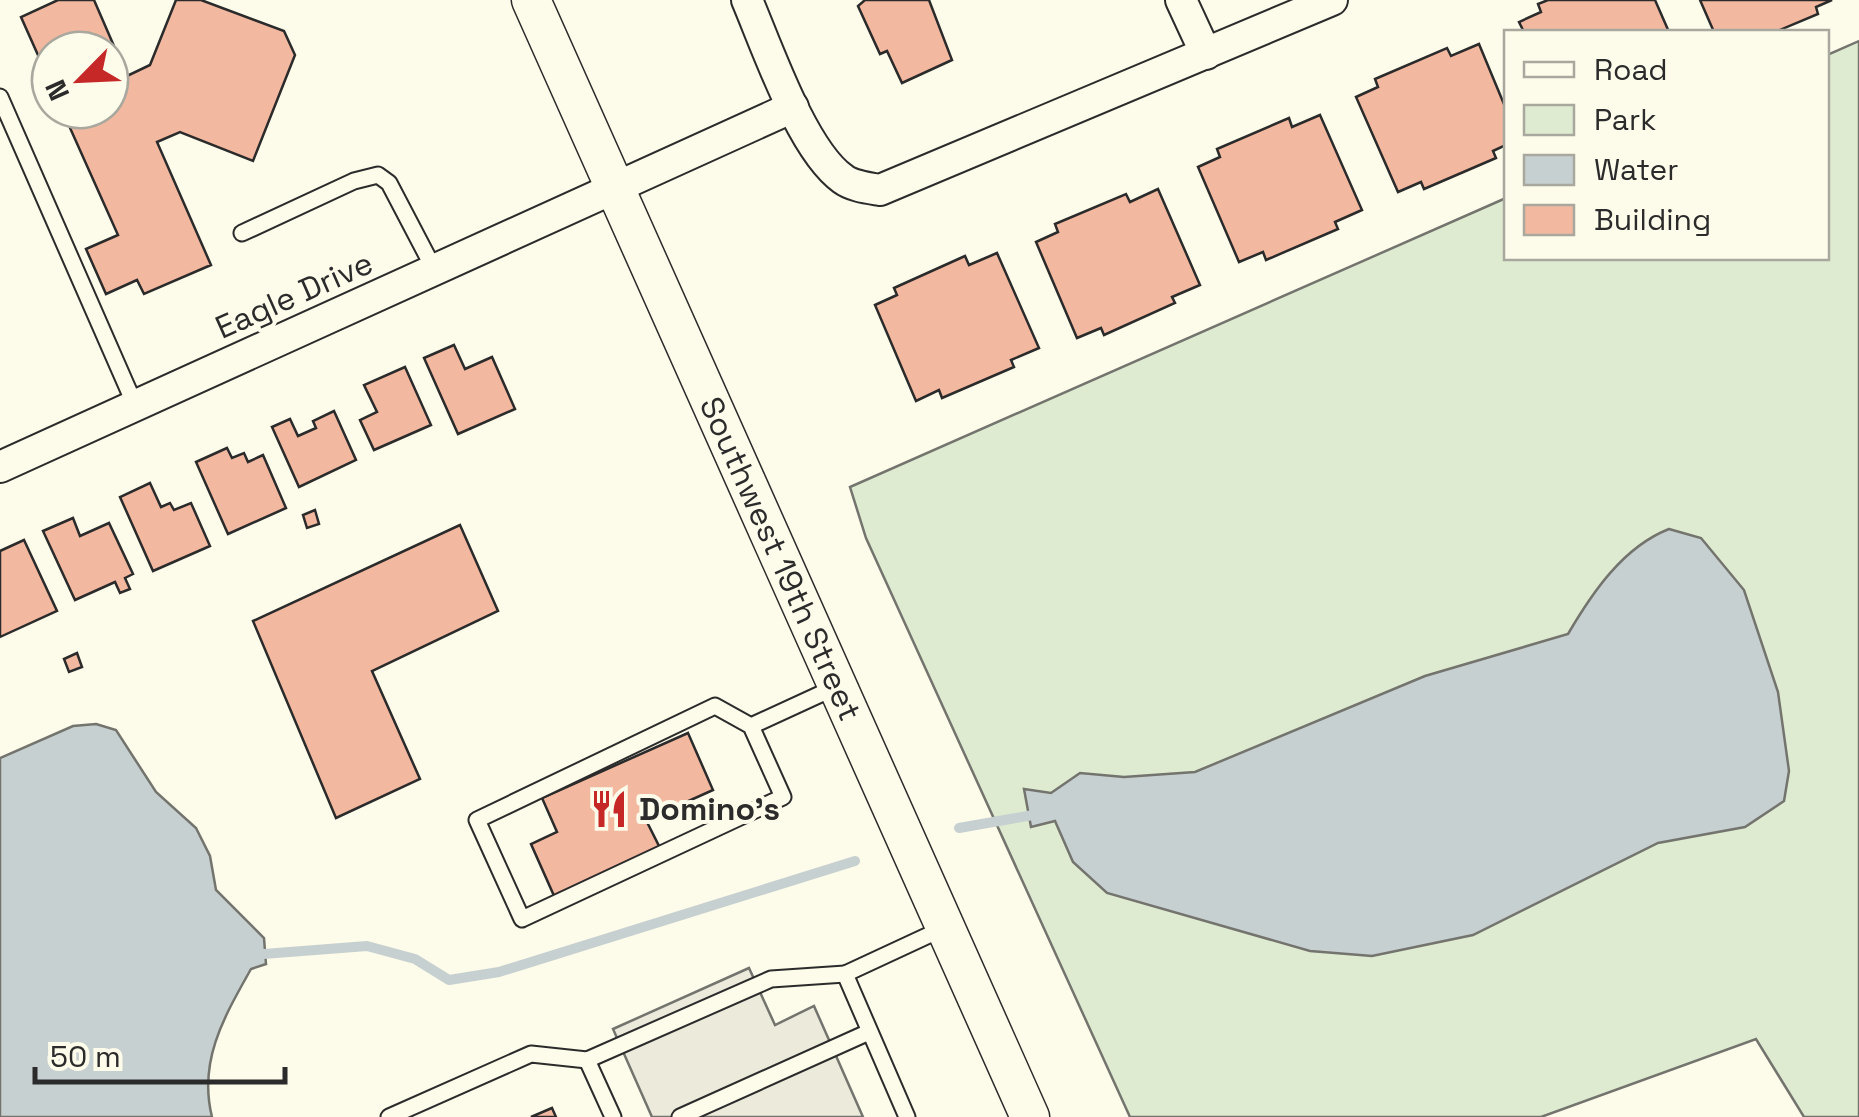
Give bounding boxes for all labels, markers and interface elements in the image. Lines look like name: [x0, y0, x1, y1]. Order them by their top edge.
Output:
north arrow: [30, 30, 130, 130]
legend: [1504, 30, 1829, 260]
text: Road: [1594, 50, 1668, 89]
text: N: [37, 74, 77, 106]
text: Park: [1594, 100, 1656, 139]
text: Water: [1594, 150, 1679, 189]
text: Building: [1594, 200, 1711, 239]
street label: Eagle Drive: [209, 243, 379, 347]
street label: Southwest 19th Street: [691, 391, 870, 727]
restaurant icon: Domino's: [588, 788, 630, 830]
place label: Domino's: [639, 789, 780, 829]
scale bar: [35, 1022, 285, 1084]
text: 50 m: [50, 1037, 121, 1076]

